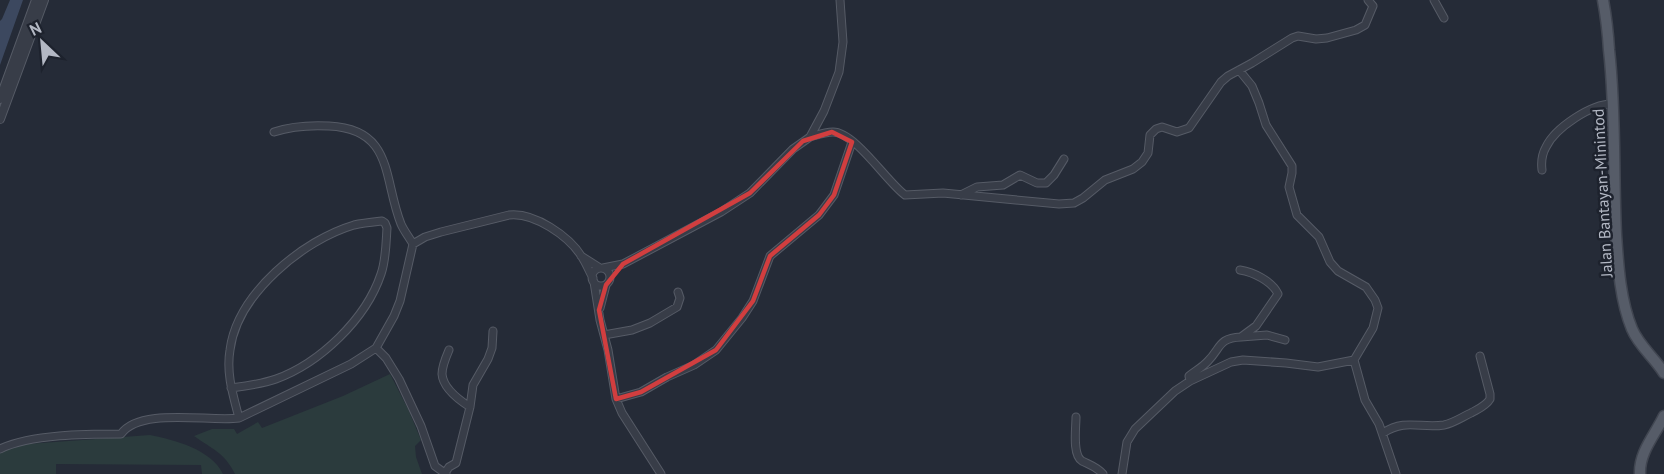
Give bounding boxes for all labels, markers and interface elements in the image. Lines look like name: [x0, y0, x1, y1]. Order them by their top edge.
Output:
north arrow: [12, 12, 72, 72]
text: N: [26, 17, 45, 40]
street label: Jalan Bantayan-Minintod: [1588, 108, 1616, 279]

